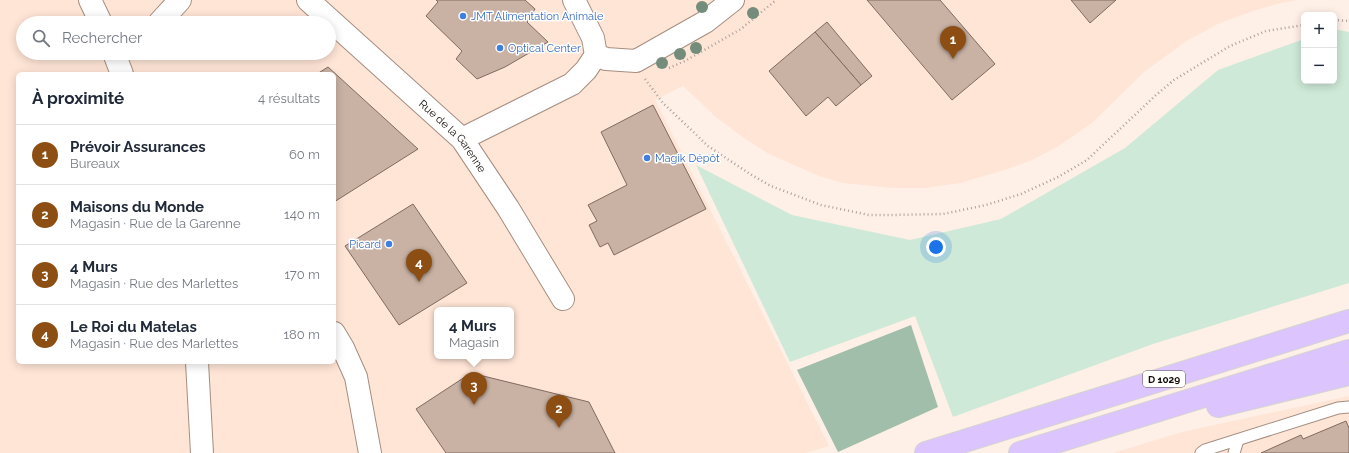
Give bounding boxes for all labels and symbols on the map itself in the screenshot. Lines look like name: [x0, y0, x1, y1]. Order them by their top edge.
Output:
place label: JMT Alimentation Animale: [471, 10, 604, 23]
marker: JMT Alimentation Animale: [458, 11, 468, 21]
pin: 1: [940, 26, 966, 59]
place label: Optical Center: [508, 42, 581, 55]
marker: Optical Center: [495, 43, 505, 53]
street label: Rue de la Garenne: [416, 97, 489, 175]
place label: Magik Dépôt: [655, 152, 720, 165]
marker: Magik Dépôt: [642, 153, 652, 163]
your location: [926, 237, 946, 257]
place label: Picard: [349, 238, 381, 251]
marker: Picard: [384, 239, 394, 249]
pin: 4: [406, 249, 432, 282]
road number: D 1029: [1143, 371, 1185, 387]
pin: 3: [461, 372, 487, 405]
pin: 2: [546, 395, 572, 428]

